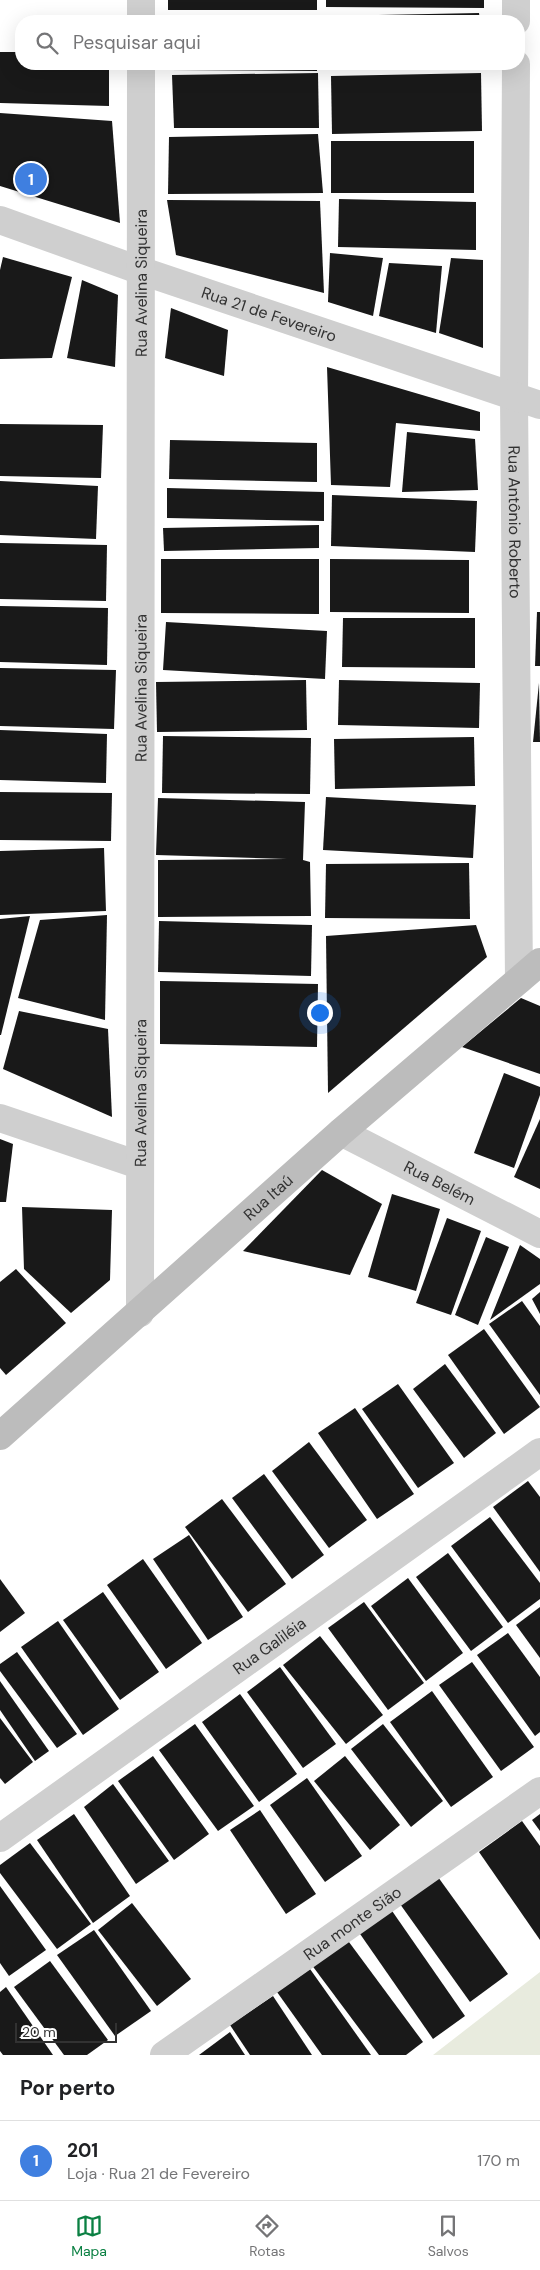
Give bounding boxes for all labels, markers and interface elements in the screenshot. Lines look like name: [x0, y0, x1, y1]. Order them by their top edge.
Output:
search box: [15, 15, 525, 70]
icon: search: [33, 29, 61, 57]
text: Pesquisar aqui: [73, 30, 201, 55]
pin: 1: [15, 160, 47, 198]
street label: Rua Avelina Siqueira: [130, 209, 151, 357]
street label: Rua 21 de Fevereiro: [199, 281, 339, 346]
street label: Rua Antônio Roberto: [504, 445, 526, 599]
street label: Rua Avelina Siqueira: [130, 614, 151, 762]
your location: [307, 1000, 333, 1026]
street label: Rua Avelina Siqueira: [130, 1019, 151, 1167]
street label: Rua Belém: [401, 1156, 479, 1210]
street label: Rua Itaú: [239, 1169, 297, 1225]
street label: Rua Galiléia: [229, 1612, 310, 1679]
street label: Rua monte Sião: [299, 1881, 405, 1965]
scale bar: [15, 2020, 118, 2043]
text: 20 m: [22, 2023, 56, 2041]
text: Por perto: [20, 2074, 115, 2102]
text: 201: [67, 2138, 98, 2163]
text: 1: [33, 2150, 39, 2171]
text: 170 m: [477, 2150, 520, 2171]
text: Loja · Rua 21 de Fevereiro: [67, 2163, 250, 2184]
tab: Mapa: [71, 2212, 107, 2260]
tab: Rotas: [249, 2212, 285, 2260]
tab: Salvos: [428, 2212, 469, 2260]

